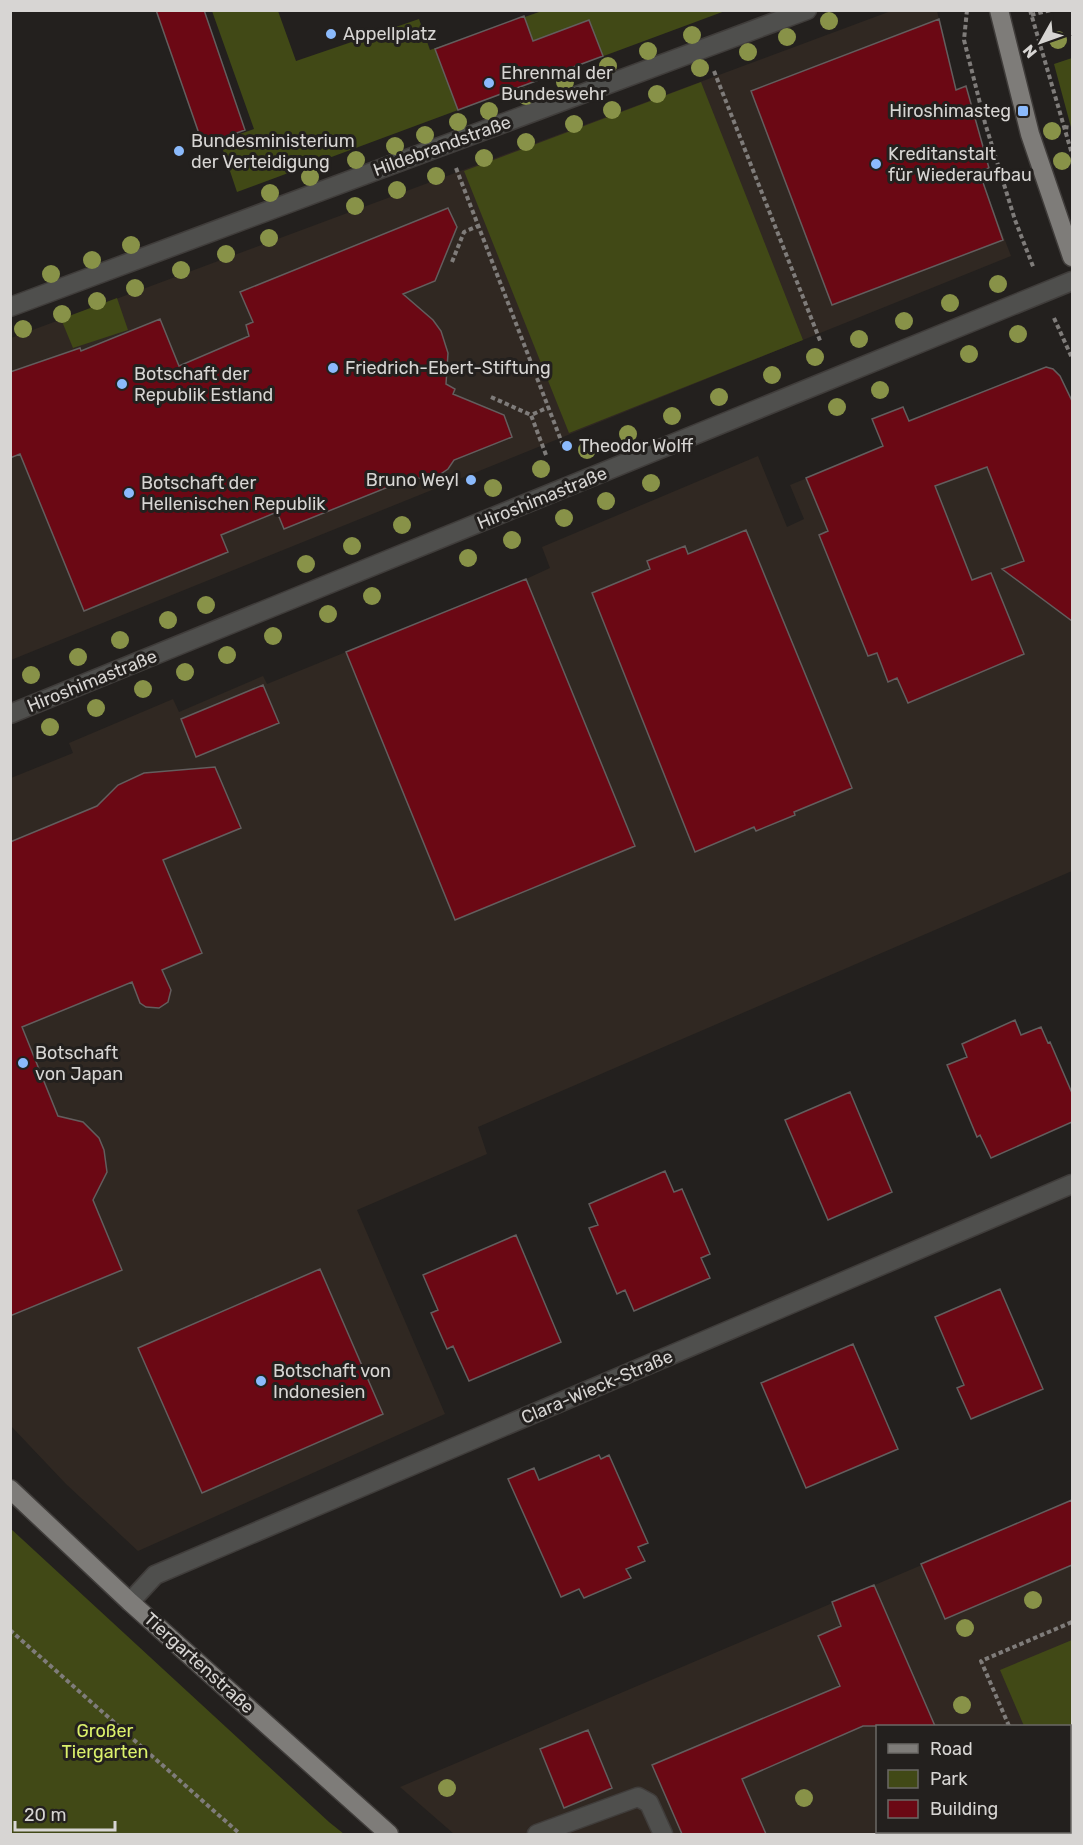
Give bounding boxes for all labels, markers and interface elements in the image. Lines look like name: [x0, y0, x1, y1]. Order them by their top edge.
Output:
north arrow: [1011, 12, 1071, 72]
place label: Appellplatz: [343, 23, 437, 45]
marker: Appellplatz: [324, 27, 338, 41]
text: N: [1019, 41, 1041, 62]
place label: Ehrenmal der Bundeswehr: [501, 62, 613, 105]
marker: Ehrenmal der Bundeswehr: [482, 76, 496, 90]
place label: Hiroshimasteg: [889, 100, 1011, 122]
marker: Hiroshimasteg: [1016, 104, 1030, 118]
street label: Hildebrandstraße: [370, 111, 514, 181]
place label: Bundesministerium der Verteidigung: [191, 130, 355, 173]
place label: Kreditanstalt für Wiederaufbau: [888, 143, 1032, 186]
marker: Bundesministerium der Verteidigung: [172, 144, 186, 158]
marker: Kreditanstalt für Wiederaufbau: [869, 157, 883, 171]
place label: Friedrich-Ebert-Stiftung: [345, 357, 551, 379]
marker: Friedrich-Ebert-Stiftung: [326, 361, 340, 375]
place label: Botschaft der Republik Estland: [134, 363, 273, 406]
marker: Botschaft der Republik Estland: [115, 377, 129, 391]
place label: Theodor Wolff: [579, 435, 694, 457]
marker: Theodor Wolff: [560, 439, 574, 453]
street label: Hiroshimastraße: [474, 462, 610, 534]
place label: Bruno Weyl: [366, 469, 459, 491]
place label: Botschaft der Hellenischen Republik: [141, 472, 326, 515]
marker: Bruno Weyl: [464, 473, 478, 487]
marker: Botschaft der Hellenischen Republik: [122, 486, 136, 500]
street label: Hiroshimastraße: [24, 645, 160, 717]
place label: Botschaft von Japan: [35, 1042, 123, 1085]
marker: Botschaft von Japan: [16, 1056, 30, 1070]
street label: Clara-Wieck-Straße: [518, 1345, 676, 1429]
place label: Botschaft von Indonesien: [273, 1360, 391, 1403]
marker: Botschaft von Indonesien: [254, 1374, 268, 1388]
street label: Tiergartenstraße: [139, 1608, 259, 1718]
park label: Großer Tiergarten: [61, 1720, 149, 1763]
legend: [876, 1725, 1071, 1833]
text: Road: [930, 1738, 973, 1760]
text: Park: [930, 1768, 968, 1790]
scale bar: [15, 1794, 116, 1832]
text: Building: [930, 1798, 998, 1820]
text: 20 m: [24, 1804, 66, 1826]

